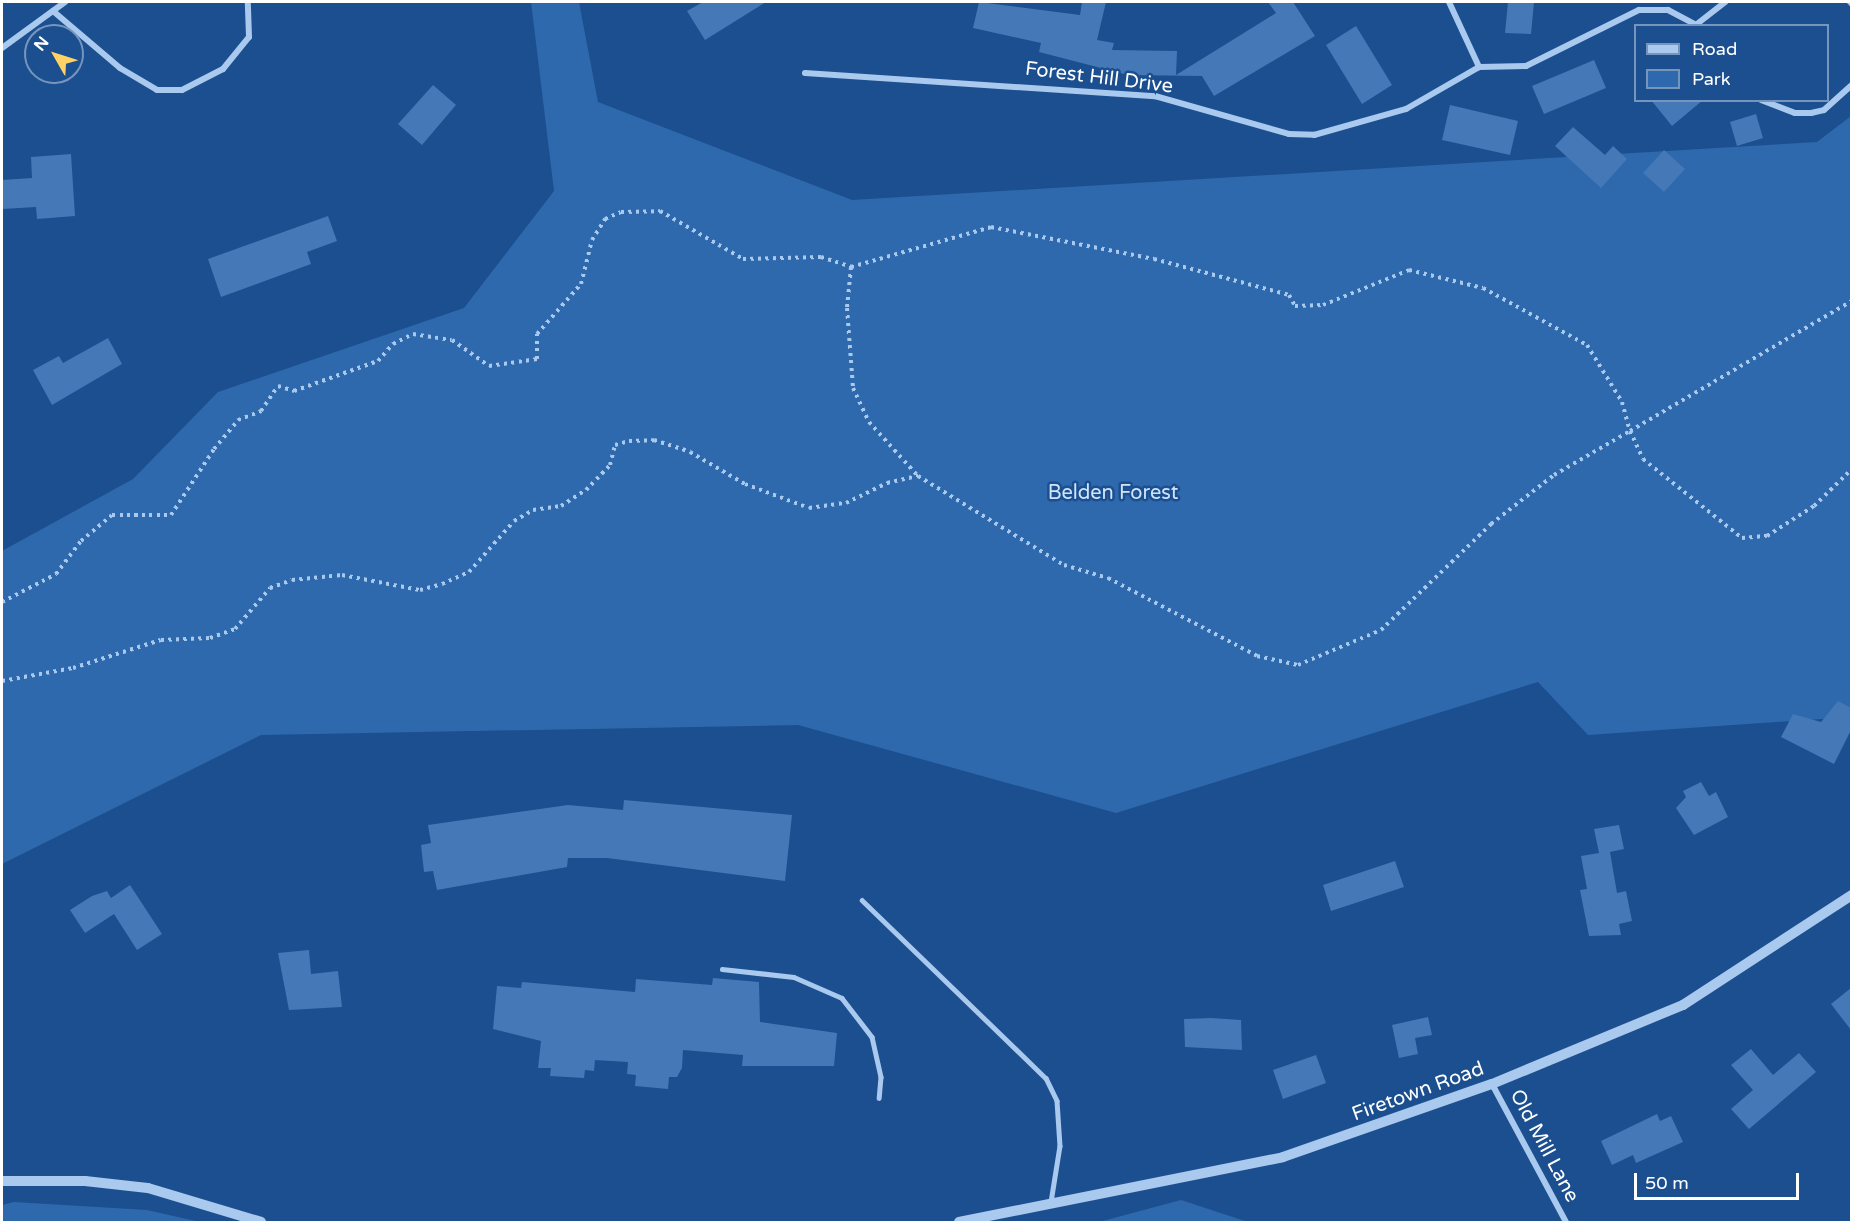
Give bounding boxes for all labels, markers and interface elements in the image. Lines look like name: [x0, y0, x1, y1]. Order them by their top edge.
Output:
north arrow: [24, 24, 84, 84]
legend: [1634, 24, 1829, 102]
text: N: [30, 33, 53, 55]
text: Road: [1692, 38, 1737, 60]
street label: Forest Hill Drive: [1024, 57, 1174, 99]
text: Park: [1692, 68, 1730, 90]
park label: Belden Forest: [1048, 481, 1178, 505]
street label: Firetown Road: [1349, 1057, 1487, 1127]
street label: Old Mill Lane: [1504, 1085, 1584, 1207]
scale bar: [1637, 1161, 1802, 1199]
text: 50 m: [1645, 1172, 1689, 1194]

